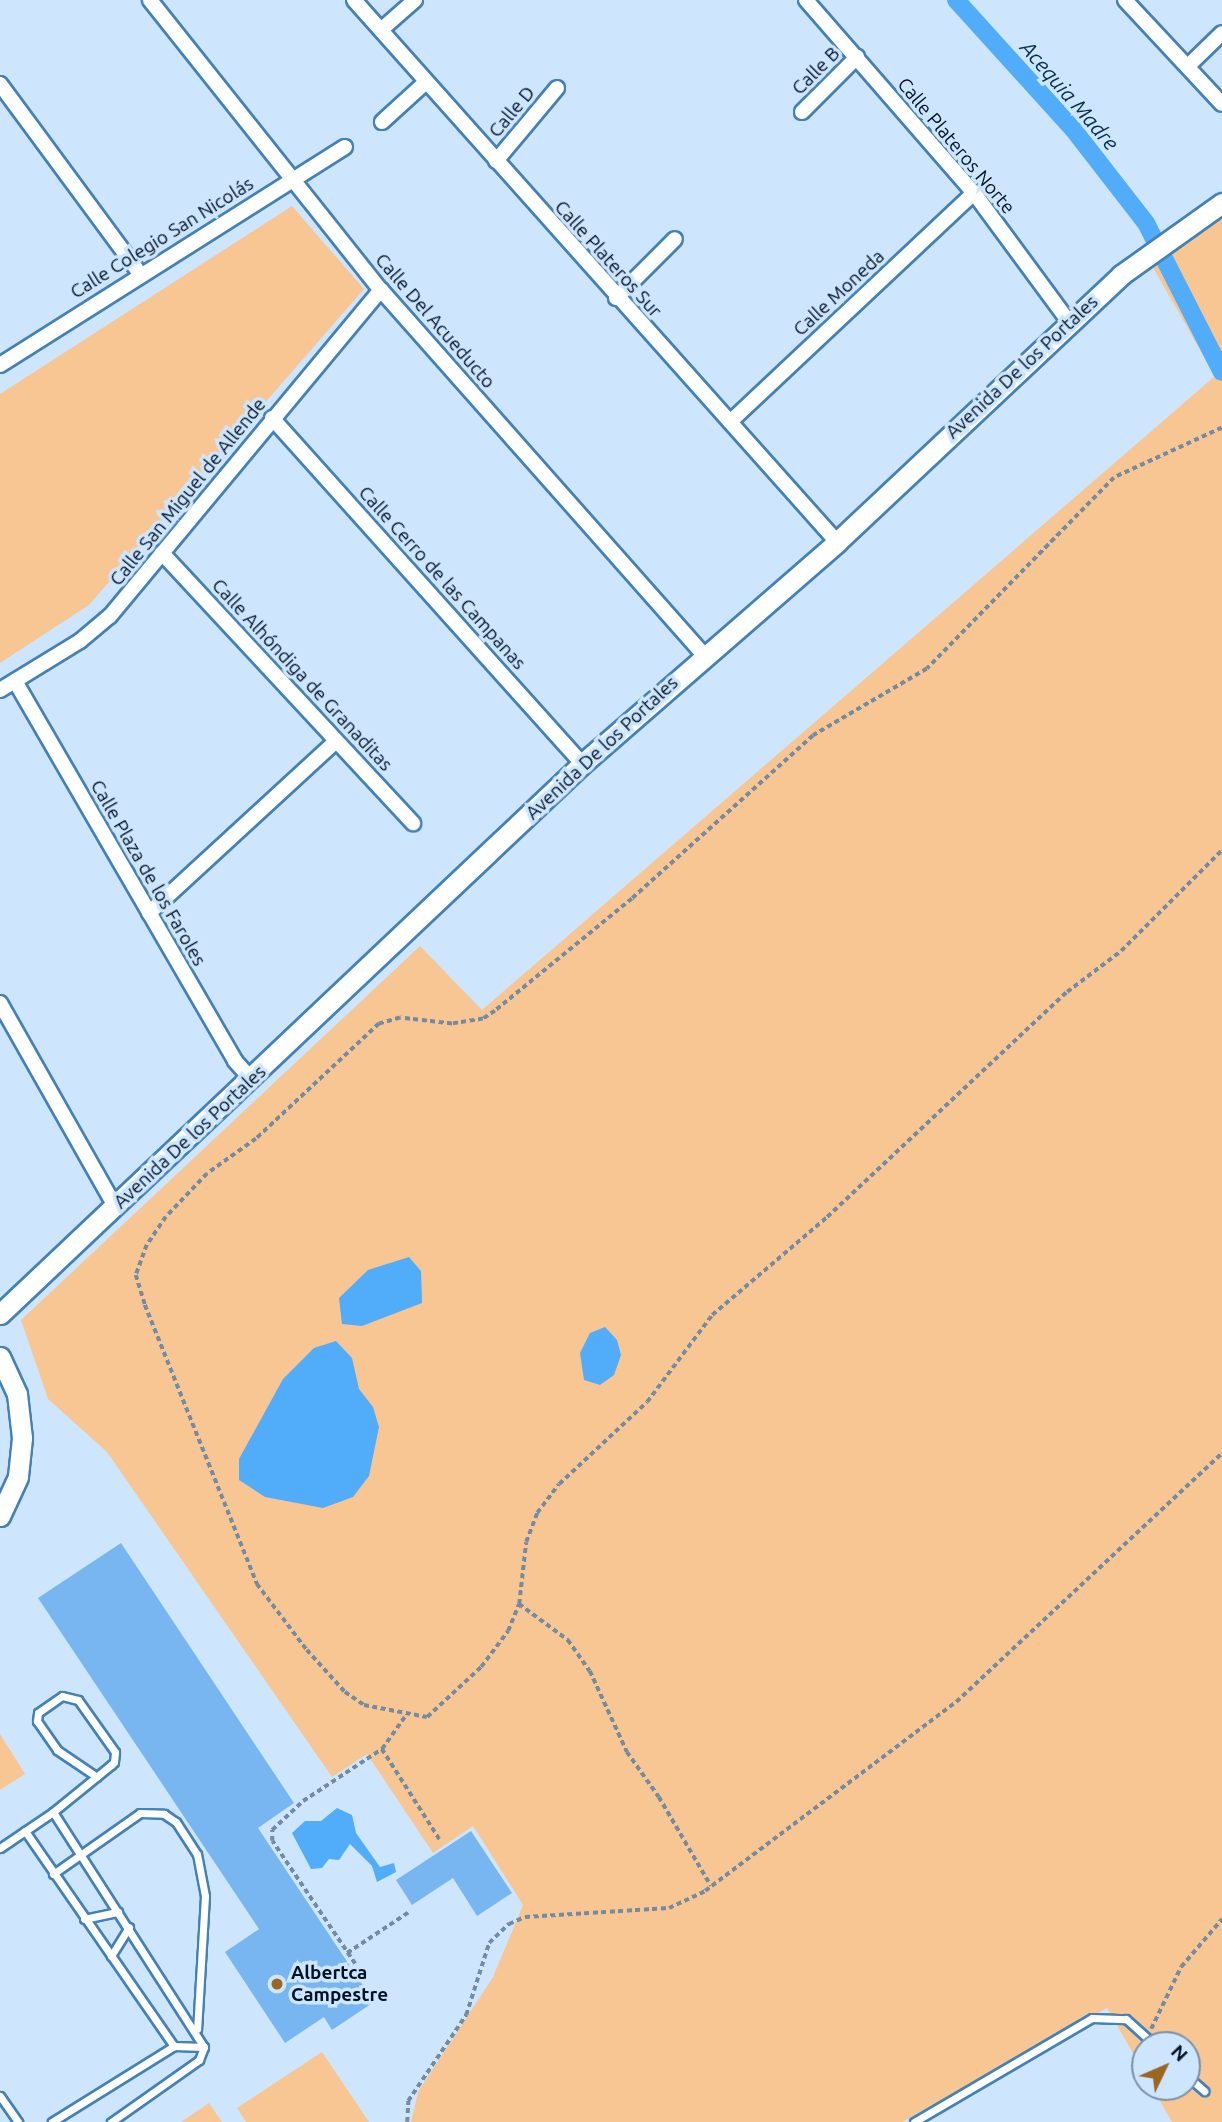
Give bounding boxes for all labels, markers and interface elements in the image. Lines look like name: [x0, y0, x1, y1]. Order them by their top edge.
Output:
water label: Acequia Madre: [1015, 35, 1125, 155]
street label: Calle B: [787, 42, 845, 100]
street label: Calle Plateros Norte: [892, 73, 1020, 219]
street label: Calle D: [484, 82, 540, 142]
street label: Calle Colegio San Nicolás: [66, 172, 258, 304]
street label: Calle Plateros Sur: [550, 196, 666, 322]
street label: Calle Moneda: [789, 245, 889, 341]
street label: Calle Del Acueducto: [370, 249, 500, 393]
street label: Avenida De los Portales: [941, 291, 1103, 443]
street label: Calle San Miguel de Allende: [105, 393, 271, 591]
street label: Calle Cerro de las Campanas: [354, 482, 530, 674]
street label: Calle Alhóndiga de Granaditas: [207, 574, 397, 776]
street label: Avenida De los Portales: [521, 672, 683, 824]
street label: Calle Plaza de los Faroles: [85, 776, 211, 970]
street label: Avenida De los Portales: [109, 1061, 271, 1213]
place label: Albertca Campestre: [291, 1962, 388, 2006]
marker: Albertca Campestre: [269, 1976, 285, 1992]
north arrow: [1131, 2031, 1201, 2101]
text: N: [1167, 2040, 1193, 2066]

